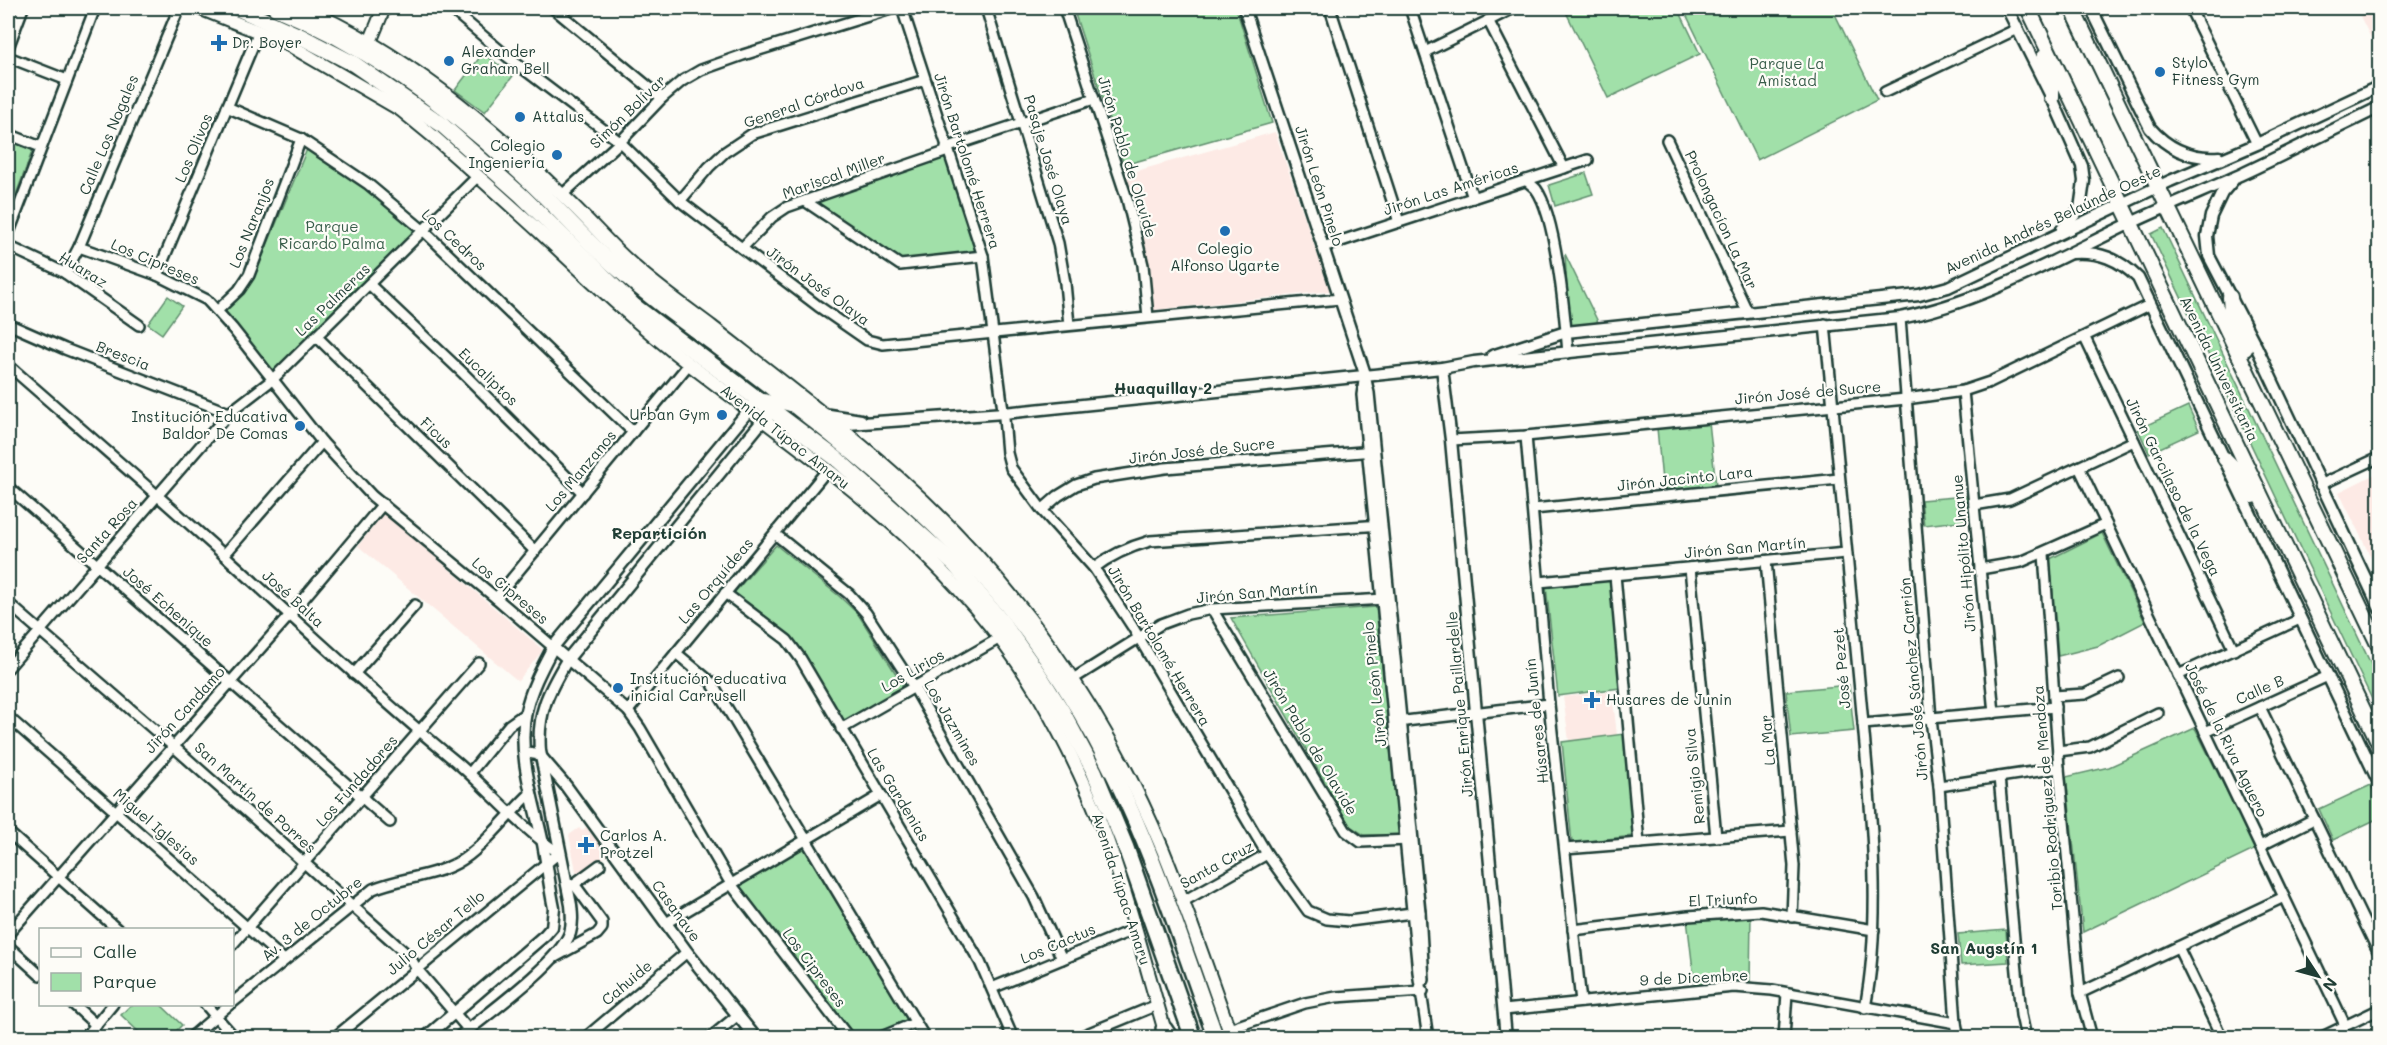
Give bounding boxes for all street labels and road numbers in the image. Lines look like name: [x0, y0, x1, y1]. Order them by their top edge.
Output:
street label: Simón Bolívar: [585, 70, 670, 153]
street label: Jirón Bartolomé Herrera: [930, 70, 1006, 251]
street label: Calle Los Nogales: [74, 71, 142, 198]
street label: General Córdova: [741, 72, 867, 132]
street label: Jirón Pablo de Olavide: [1094, 74, 1162, 240]
street label: Pasaje José Olaya: [1020, 92, 1078, 227]
street label: Los Olivos: [170, 110, 217, 185]
street label: Jirón León Pinelo: [1291, 123, 1349, 249]
street label: Mariscal Miller: [779, 147, 888, 203]
street label: Prolongacíon La Mar: [1681, 147, 1763, 292]
street label: Jirón Las Américas: [1381, 157, 1521, 219]
street label: Avenida Andrés Belaúnde Oeste: [1941, 160, 2164, 278]
street label: Los Naranjos: [224, 175, 278, 271]
street label: Los Cedros: [418, 204, 492, 275]
street label: Los Cipreses: [108, 233, 203, 289]
street label: Jirón José Olaya: [763, 241, 874, 329]
street label: Huaraz: [56, 247, 112, 292]
street label: Las Palmeras: [290, 258, 374, 340]
street label: Avenida Universitaria: [2176, 292, 2264, 445]
street label: Brescia: [94, 336, 153, 374]
street label: Eucaliptos: [455, 343, 523, 410]
street label: Jirón José de Sucre: [1734, 376, 1882, 408]
street label: Avenida Túpac Amaru: [717, 379, 854, 493]
street label: Jirón Garcilaso de la Vega: [2122, 394, 2226, 579]
street label: Ficus: [416, 412, 457, 452]
street label: Los Manzanos: [540, 425, 620, 515]
street label: Jirón José de Sucre: [1128, 432, 1276, 468]
street label: Jirón Jacinto Lara: [1616, 461, 1754, 495]
street label: Jirón Hipólito Unanue: [1946, 474, 1980, 633]
street label: Santa Rosa: [71, 493, 141, 567]
street label: Jirón San Martín: [1683, 532, 1806, 562]
street label: Las Orquídeas: [673, 533, 757, 628]
street label: Los Cipreses: [468, 552, 553, 628]
street label: José Echenique: [119, 561, 218, 651]
street label: Jirón Bartolomé Herrera: [1104, 561, 1216, 729]
street label: José Balta: [258, 565, 329, 631]
street label: Jirón San Martín: [1195, 577, 1318, 607]
street label: Jirón José Sánchez Carrión: [1894, 577, 1932, 781]
street label: Jirón Enrique Paillardelle: [1441, 610, 1477, 798]
street label: Jirón León Pinelo: [1357, 621, 1391, 748]
street label: José Pezet: [1828, 627, 1855, 709]
street label: Los Lirios: [877, 644, 948, 696]
street label: Húsares de Junín: [1519, 657, 1553, 785]
street label: José de la Riva Aguero: [2181, 659, 2273, 820]
street label: Jirón Candamo: [140, 662, 229, 757]
street label: Jirón Pablo de Olavide: [1259, 664, 1363, 819]
street label: Calle B: [2232, 670, 2287, 709]
street label: Los Jazmines: [920, 676, 986, 769]
street label: Toribio Rodriguez de Mendoza: [2027, 685, 2067, 911]
street label: La Mar: [1755, 714, 1779, 766]
street label: Remigio Silva: [1679, 727, 1709, 825]
street label: Los Fundadores: [311, 730, 402, 830]
street label: San Martín de Porres: [190, 737, 321, 857]
street label: Las Gardenias: [863, 744, 935, 845]
street label: Miguel Iglesias: [109, 783, 204, 869]
street label: Avenida Túpac Amaru: [1088, 810, 1156, 967]
street label: Santa Cruz: [1176, 836, 1257, 893]
street label: Av. 3 de Octubre: [257, 871, 366, 965]
street label: Casanave: [648, 876, 706, 945]
street label: Julio César Tello: [382, 885, 489, 979]
street label: El Triunfo: [1688, 887, 1758, 911]
street label: Los Cactus: [1017, 918, 1098, 968]
street label: Los Cipreses: [778, 924, 851, 1011]
street label: Cahuide: [597, 955, 656, 1009]
street label: 9 de Dicembre: [1639, 964, 1749, 990]

